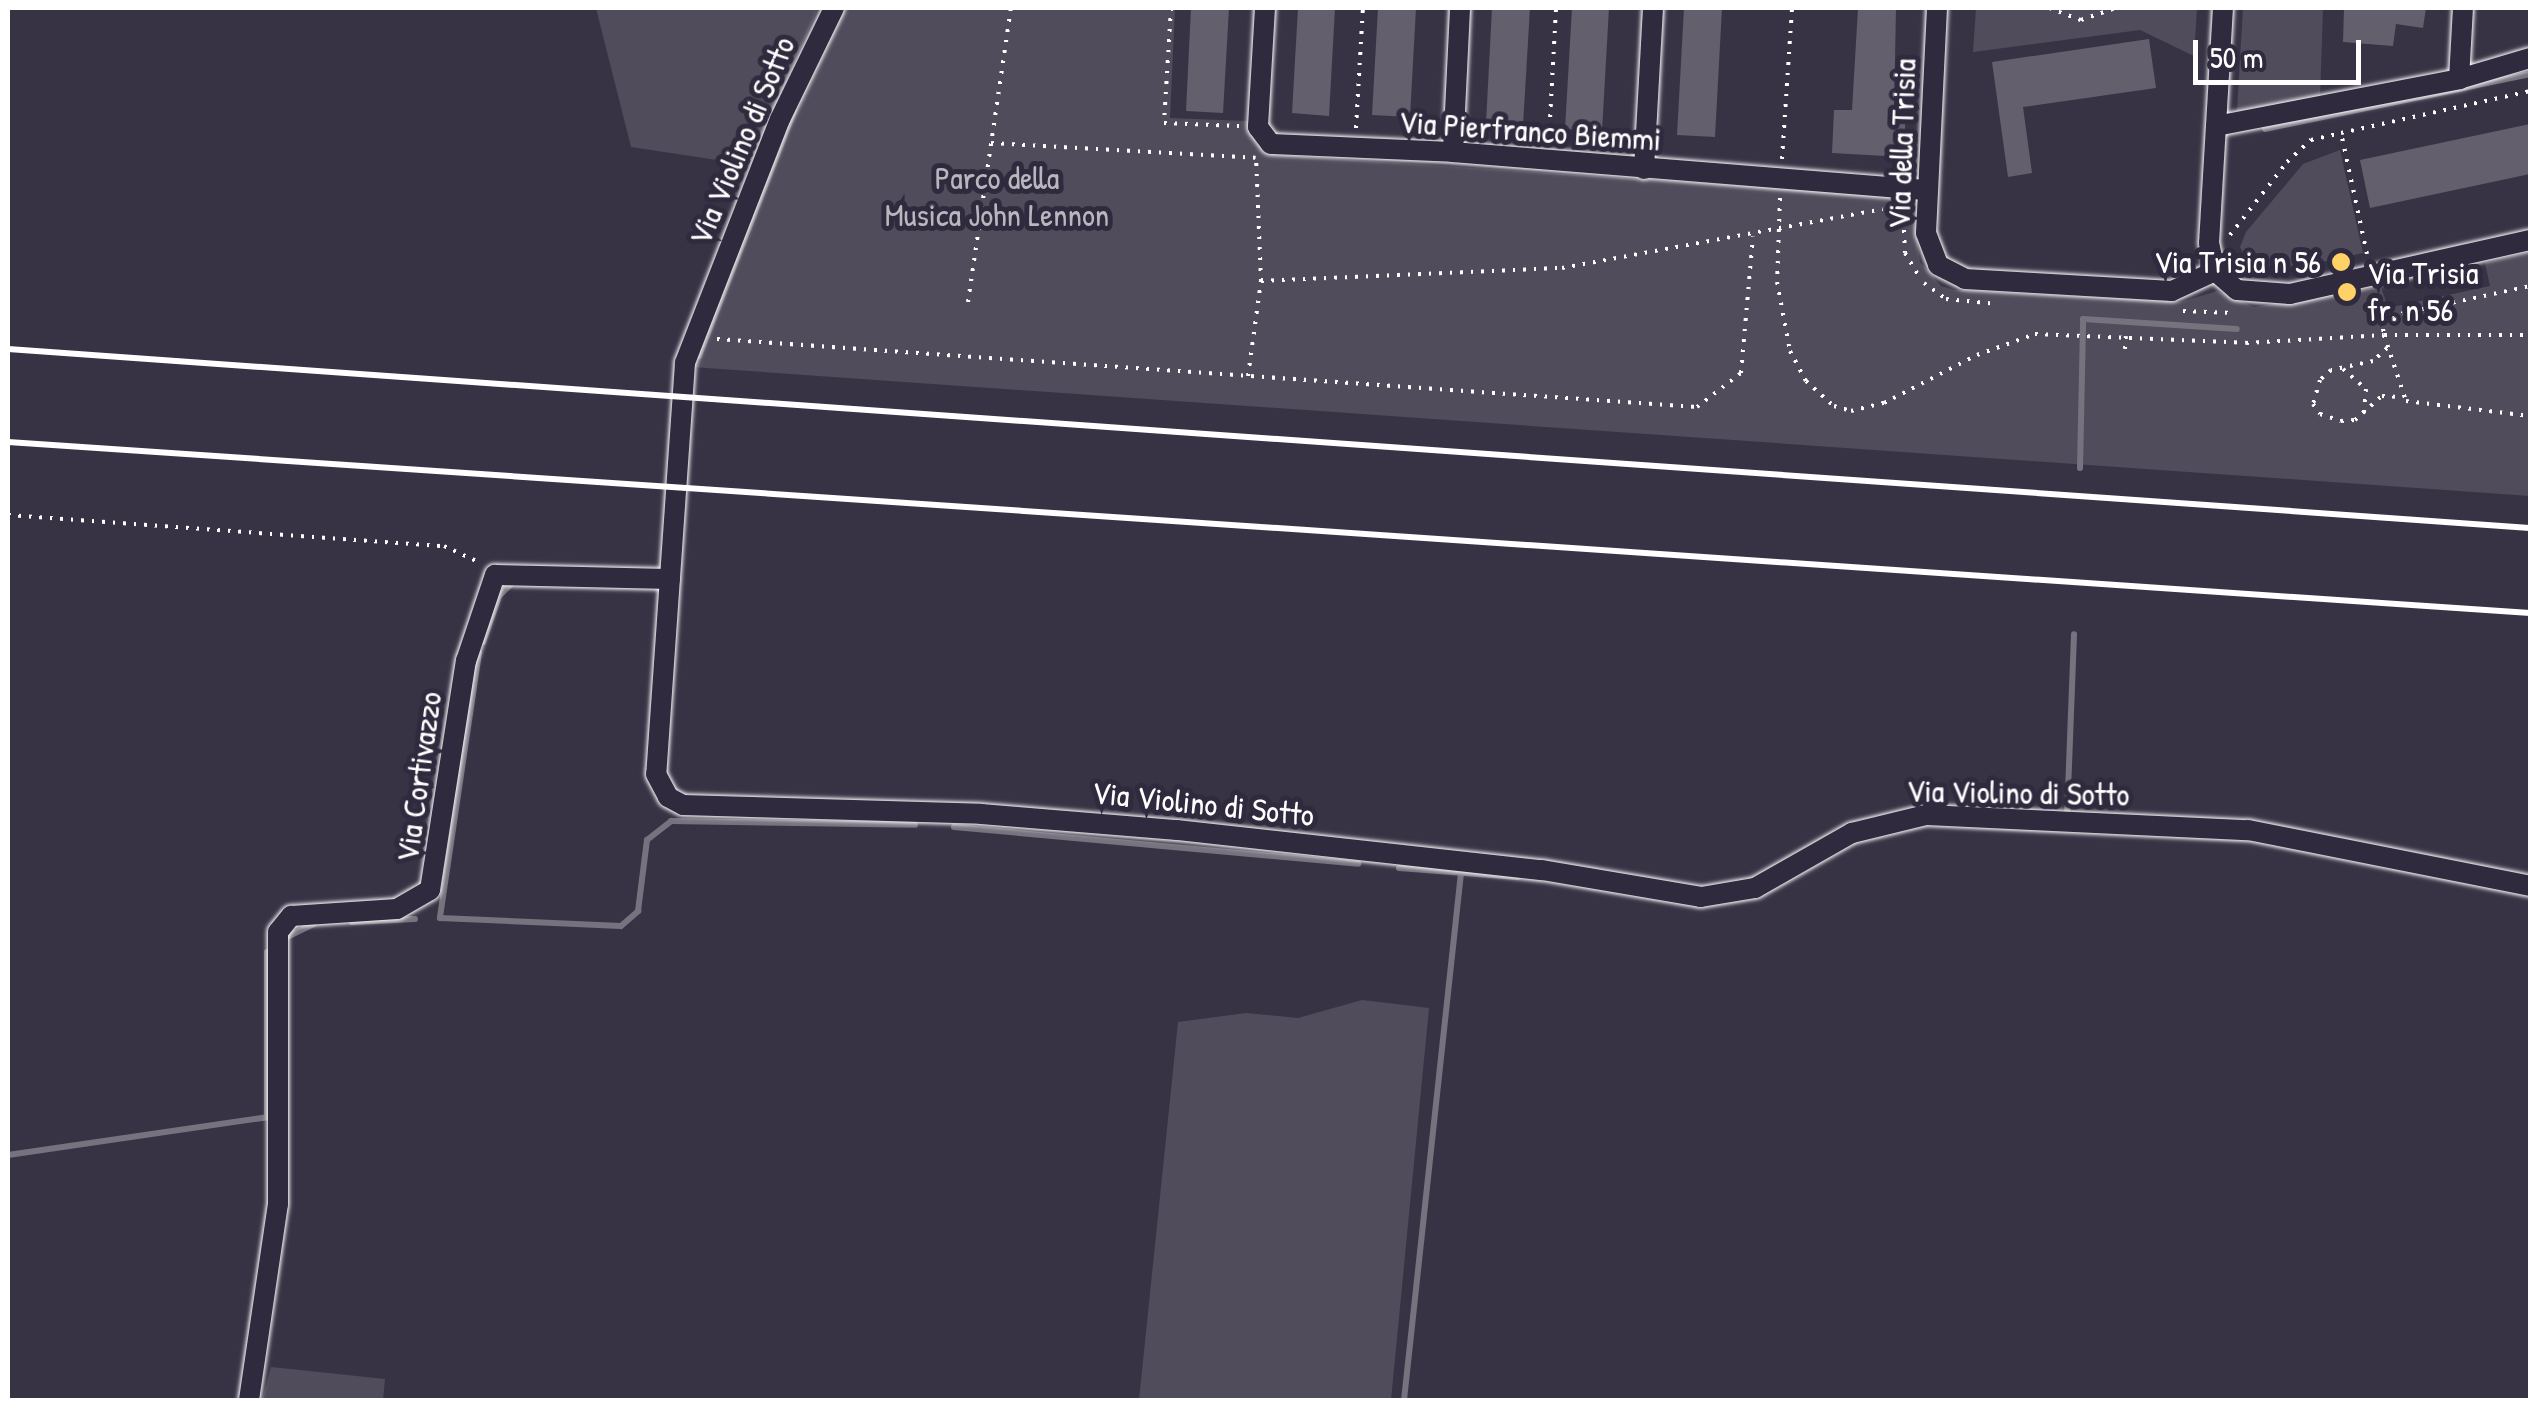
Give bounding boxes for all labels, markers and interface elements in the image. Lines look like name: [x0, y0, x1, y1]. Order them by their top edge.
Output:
scale bar: [2198, 20, 2366, 82]
street label: Via Violino di Sotto: [681, 31, 803, 251]
text: 50 m: [2210, 37, 2263, 77]
street label: Via della Trisia: [1880, 58, 1924, 230]
street label: Via Pierfranco Biemmi: [1397, 103, 1663, 159]
park label: Parco della Musica John Lennon: [885, 160, 1109, 235]
place label: Via Trisia n 56: [2154, 243, 2321, 281]
marker: Via Trisia n 56: [2330, 251, 2352, 273]
place label: Via Trisia fr. n 56: [2367, 255, 2479, 330]
marker: Via Trisia fr. n 56: [2336, 281, 2358, 303]
street label: Via Cortivazzo: [388, 689, 450, 865]
street label: Via Violino di Sotto: [1906, 772, 2130, 814]
street label: Via Violino di Sotto: [1090, 773, 1316, 835]

